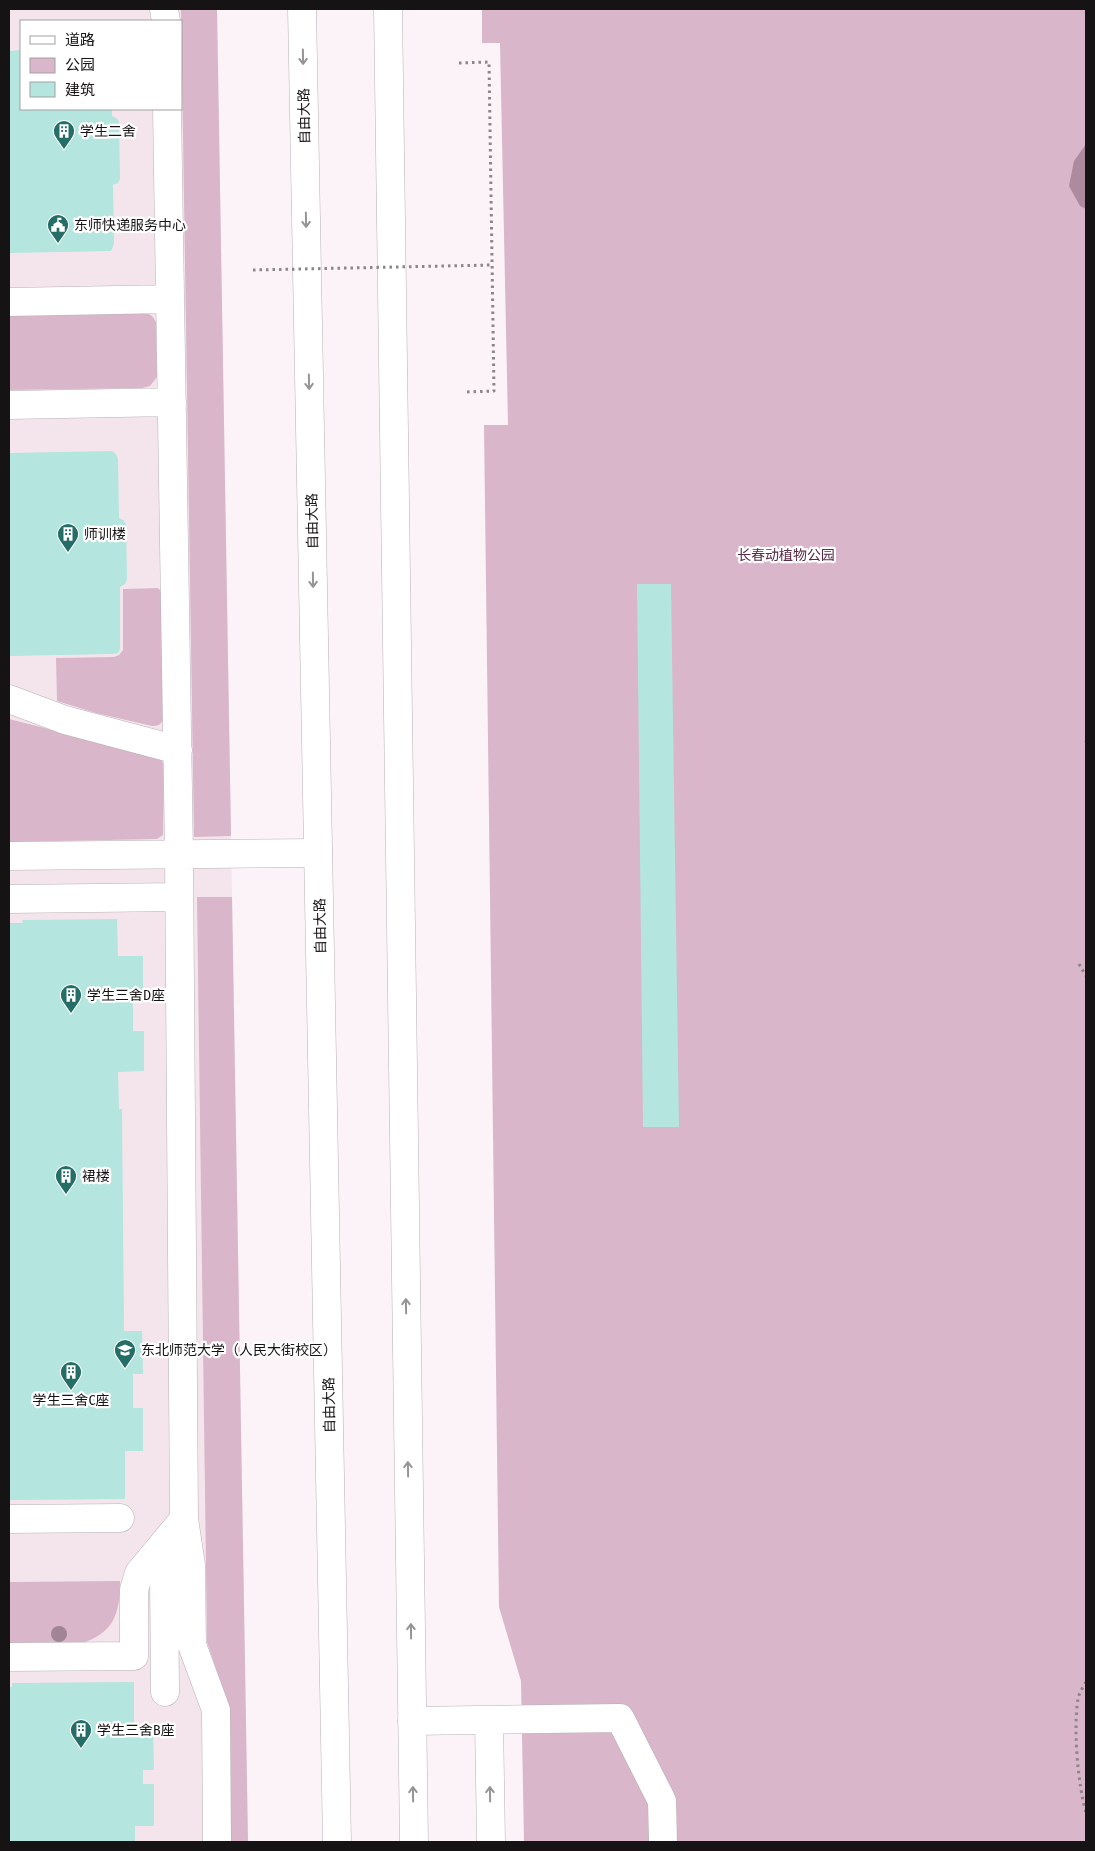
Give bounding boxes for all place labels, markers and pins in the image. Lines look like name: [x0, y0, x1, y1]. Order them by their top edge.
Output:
building icon: 学生二舍: [52, 119, 76, 150]
place label: 学生二舍: [80, 123, 136, 140]
public building icon: 东师快递服务中心: [46, 213, 70, 244]
place label: 东师快递服务中心: [74, 217, 186, 234]
building icon: 师训楼: [56, 522, 80, 553]
place label: 师训楼: [84, 526, 126, 543]
building icon: 学生三舍D座: [59, 983, 83, 1014]
place label: 学生三舍D座: [87, 987, 165, 1004]
building icon: 裙楼: [54, 1164, 78, 1195]
place label: 裙楼: [82, 1168, 110, 1185]
school or university icon: 东北师范大学（人民大街校区）: [113, 1338, 137, 1369]
place label: 东北师范大学（人民大街校区）: [141, 1342, 337, 1359]
building icon: 学生三舍C座: [59, 1360, 83, 1391]
place label: 学生三舍C座: [32, 1392, 110, 1409]
building icon: 学生三舍B座: [69, 1718, 93, 1749]
place label: 学生三舍B座: [97, 1722, 175, 1739]

